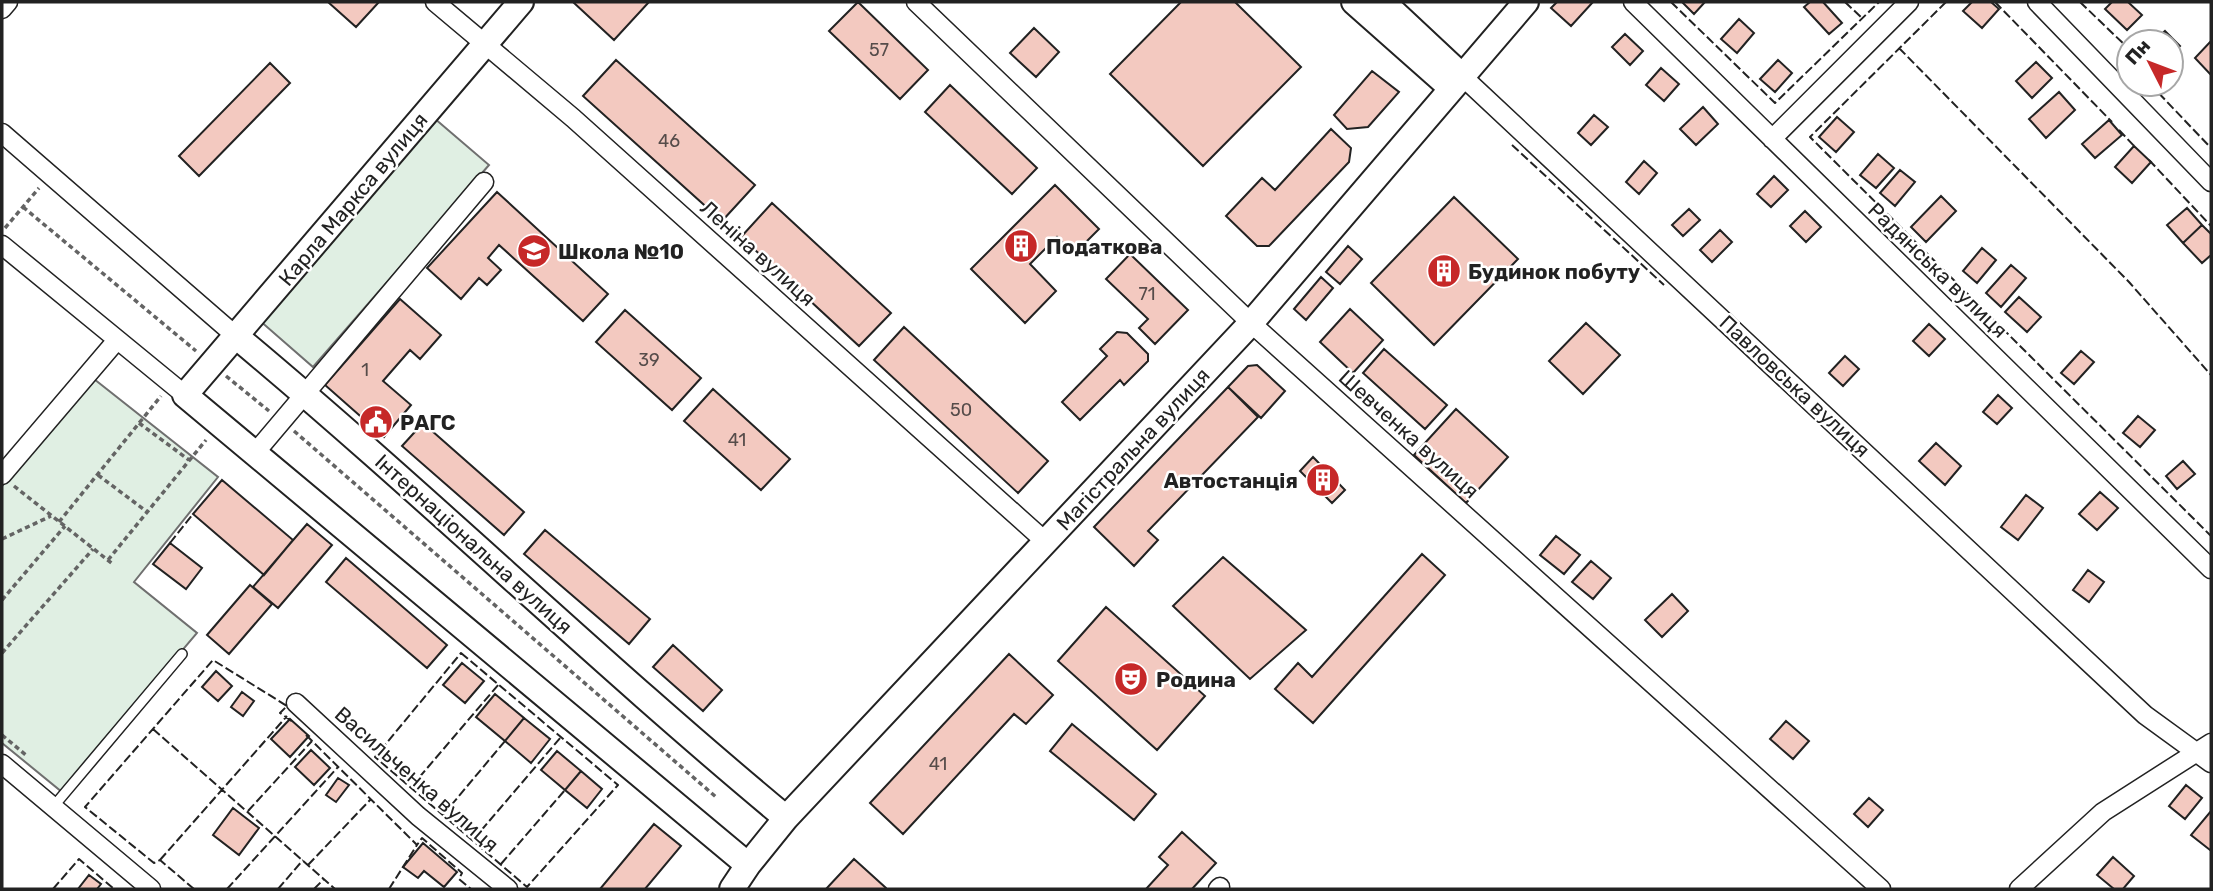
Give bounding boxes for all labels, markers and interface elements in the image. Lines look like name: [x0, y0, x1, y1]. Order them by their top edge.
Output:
north arrow: [2115, 28, 2185, 98]
text: Пн: [2120, 34, 2155, 69]
house number: 57: [869, 39, 889, 61]
street label: Карла Маркса вулиця: [273, 107, 433, 291]
house number: 46: [658, 130, 680, 152]
street label: Леніна вулиця: [695, 195, 821, 311]
street label: Радянська вулиця: [1863, 197, 2013, 343]
building icon: Податкова: [1002, 227, 1040, 265]
school or university icon: Школа №10: [515, 232, 553, 270]
place label: Податкова: [1046, 234, 1162, 259]
place label: Школа №10: [558, 239, 684, 264]
building icon: Будинок побуту: [1425, 252, 1463, 290]
place label: Будинок побуту: [1468, 259, 1641, 284]
house number: 71: [1139, 283, 1155, 305]
street label: Павловська вулиця: [1715, 310, 1875, 462]
house number: 39: [638, 349, 660, 371]
house number: 1: [361, 359, 369, 381]
street label: Магістральна вулиця: [1051, 363, 1215, 535]
street label: Шевченка вулиця: [1334, 365, 1484, 503]
house number: 50: [950, 399, 972, 421]
public building icon: РАГС: [357, 403, 395, 441]
place label: РАГС: [400, 410, 456, 435]
house number: 41: [728, 429, 746, 451]
street label: Інтернаціональна вулиця: [370, 449, 578, 639]
building icon: Автостанція: [1304, 461, 1342, 499]
place label: Автостанція: [1164, 468, 1298, 493]
theatre icon: Родина: [1112, 660, 1150, 698]
place label: Родина: [1156, 667, 1236, 692]
street label: Васильченка вулиця: [330, 701, 504, 857]
house number: 41: [929, 753, 947, 775]

